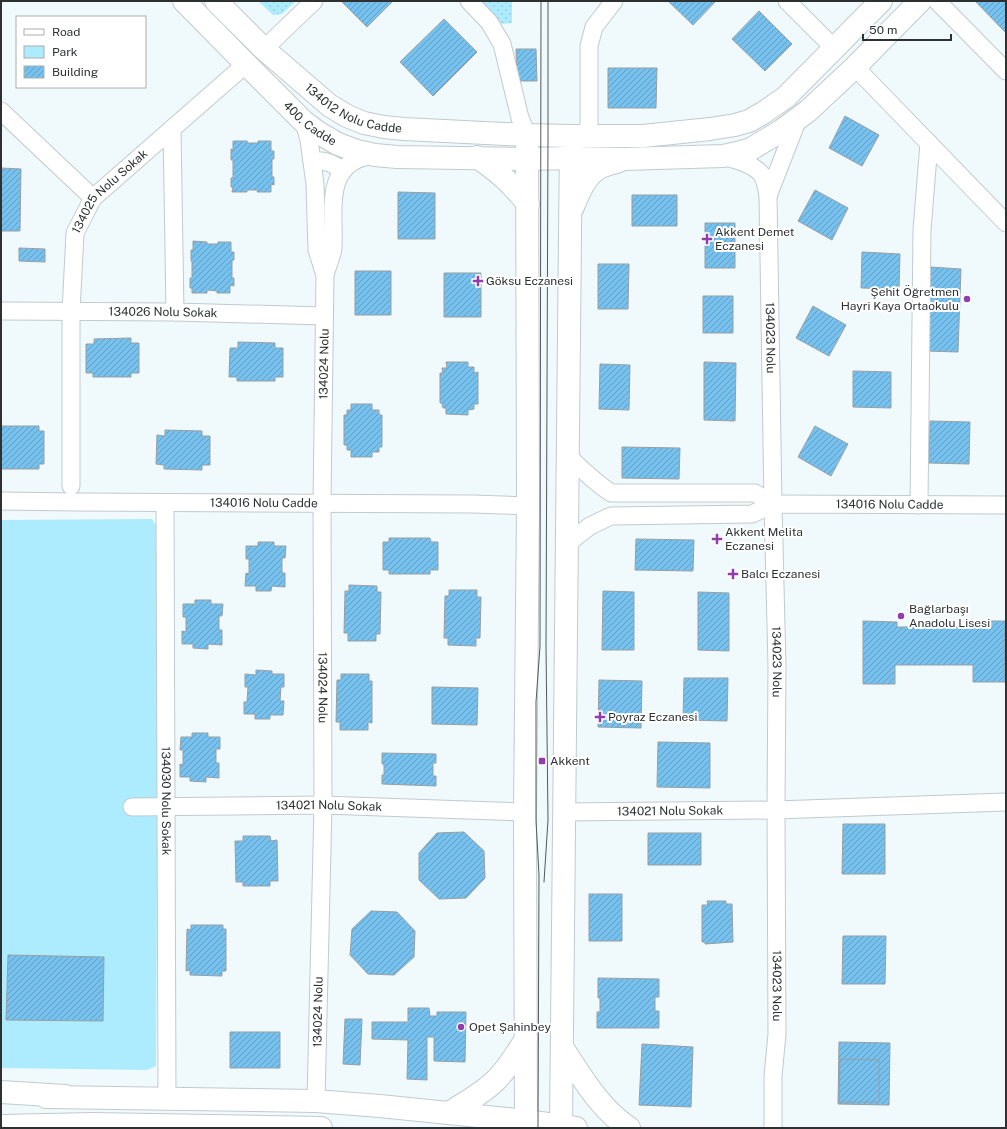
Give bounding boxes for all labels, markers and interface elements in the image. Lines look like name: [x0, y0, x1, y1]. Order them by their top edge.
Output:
legend: [16, 16, 146, 88]
scale bar: [863, 16, 951, 42]
text: 50 m: [869, 23, 897, 37]
text: Road: [52, 25, 80, 39]
text: Park: [52, 45, 78, 59]
text: Building: [52, 65, 98, 79]
street label: 134012 Nolu Cadde: [302, 81, 403, 136]
street label: 400. Cadde: [280, 98, 339, 149]
street label: 134025 Nolu Sokak: [69, 146, 151, 236]
place label: Akkent Demet Eczanesi: [715, 225, 795, 253]
marker: Akkent Demet Eczanesi: [702, 234, 712, 244]
place label: Göksu Eczanesi: [486, 274, 573, 288]
marker: Göksu Eczanesi: [473, 276, 483, 286]
place label: Şehit Öğretmen Hayri Kaya Ortaokulu: [841, 285, 959, 313]
marker: Şehit Öğretmen Hayri Kaya Ortaokulu: [962, 294, 972, 304]
street label: 134023 Nolu: [763, 302, 778, 374]
street label: 134026 Nolu Sokak: [109, 305, 218, 320]
street label: 134024 Nolu: [316, 328, 332, 400]
street label: 134016 Nolu Cadde: [210, 496, 318, 510]
street label: 134016 Nolu Cadde: [836, 497, 944, 512]
place label: Akkent Melita Eczanesi: [725, 525, 803, 553]
marker: Akkent Melita Eczanesi: [712, 534, 722, 544]
place label: Balcı Eczanesi: [741, 567, 820, 581]
marker: Balcı Eczanesi: [728, 569, 738, 579]
place label: Bağlarbaşı Anadolu Lisesi: [909, 602, 990, 630]
marker: Bağlarbaşı Anadolu Lisesi: [896, 611, 906, 621]
street label: 134023 Nolu: [769, 626, 784, 697]
street label: 134024 Nolu: [315, 652, 330, 723]
place label: Poyraz Eczanesi: [608, 710, 697, 724]
marker: Poyraz Eczanesi: [595, 712, 605, 722]
street label: 134030 Nolu Sokak: [159, 747, 173, 856]
place label: Akkent: [550, 754, 590, 768]
marker: Akkent: [537, 756, 547, 766]
street label: 134021 Nolu Sokak: [276, 798, 383, 814]
street label: 134021 Nolu Sokak: [617, 803, 723, 819]
street label: 134023 Nolu: [770, 950, 784, 1021]
street label: 134024 Nolu: [310, 976, 326, 1048]
place label: Opet Şahinbey: [469, 1020, 551, 1034]
marker: Opet Şahinbey: [456, 1022, 466, 1032]

